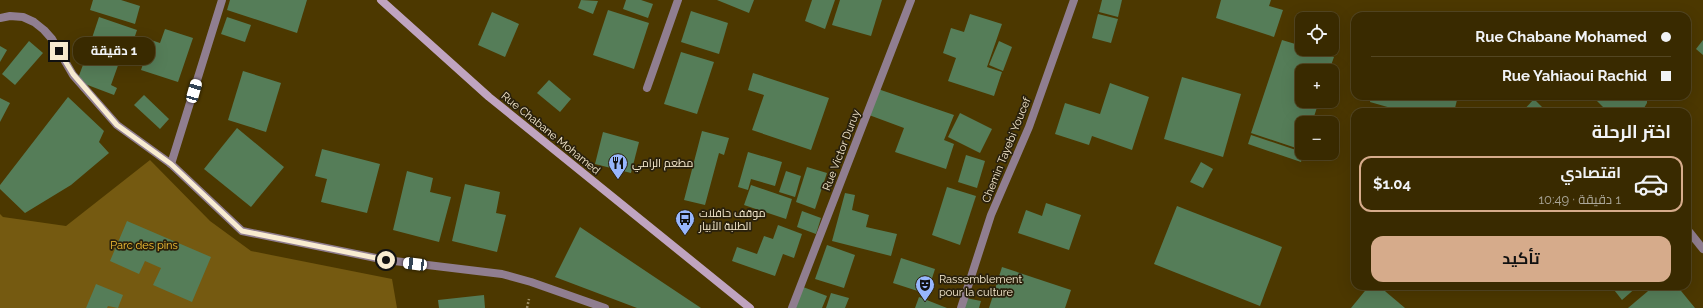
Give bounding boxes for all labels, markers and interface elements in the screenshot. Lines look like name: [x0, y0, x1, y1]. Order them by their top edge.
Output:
map controls: [1295, 12, 1339, 160]
button: locate: [1295, 12, 1339, 56]
text: Rue Chabane Mohamed: [1475, 28, 1647, 46]
callout: 1 دقيقة: [73, 37, 155, 65]
route end: [50, 42, 68, 60]
text: 1 دقيقة: [91, 43, 137, 58]
button: +: [1295, 64, 1339, 108]
text: Rue Yahiaoui Rachid: [1502, 67, 1647, 85]
car: [185, 78, 203, 104]
street label: Rue Chabane Mohamed: [499, 90, 603, 177]
street label: Chemin Tayebi Youcef: [979, 95, 1034, 205]
street label: Rue Victor Duruy: [820, 108, 863, 193]
button: −: [1295, 116, 1339, 160]
text: اختر الرحلة: [1592, 121, 1671, 142]
restaurant icon: مطعم الرامي: [607, 152, 629, 180]
place label: مطعم الرامي: [632, 157, 693, 172]
text: اقتصادي: [1561, 164, 1621, 182]
icon: car: [1633, 166, 1669, 202]
text: $1.04: [1373, 175, 1411, 193]
text: 1 دقيقة · 10:49: [1539, 192, 1621, 207]
place label: موقف حافلات الطلبة الأبيار: [698, 207, 766, 233]
bus stop icon: موقف حافلات الطلبة الأبيار: [674, 208, 696, 236]
button: تأكيد: [1371, 236, 1671, 282]
park label: Parc des pins: [110, 239, 178, 252]
route start: [377, 251, 395, 269]
car: [402, 257, 428, 271]
place label: Rassemblement pour la culture: [939, 273, 1022, 299]
theatre icon: Rassemblement pour la culture: [914, 274, 936, 302]

